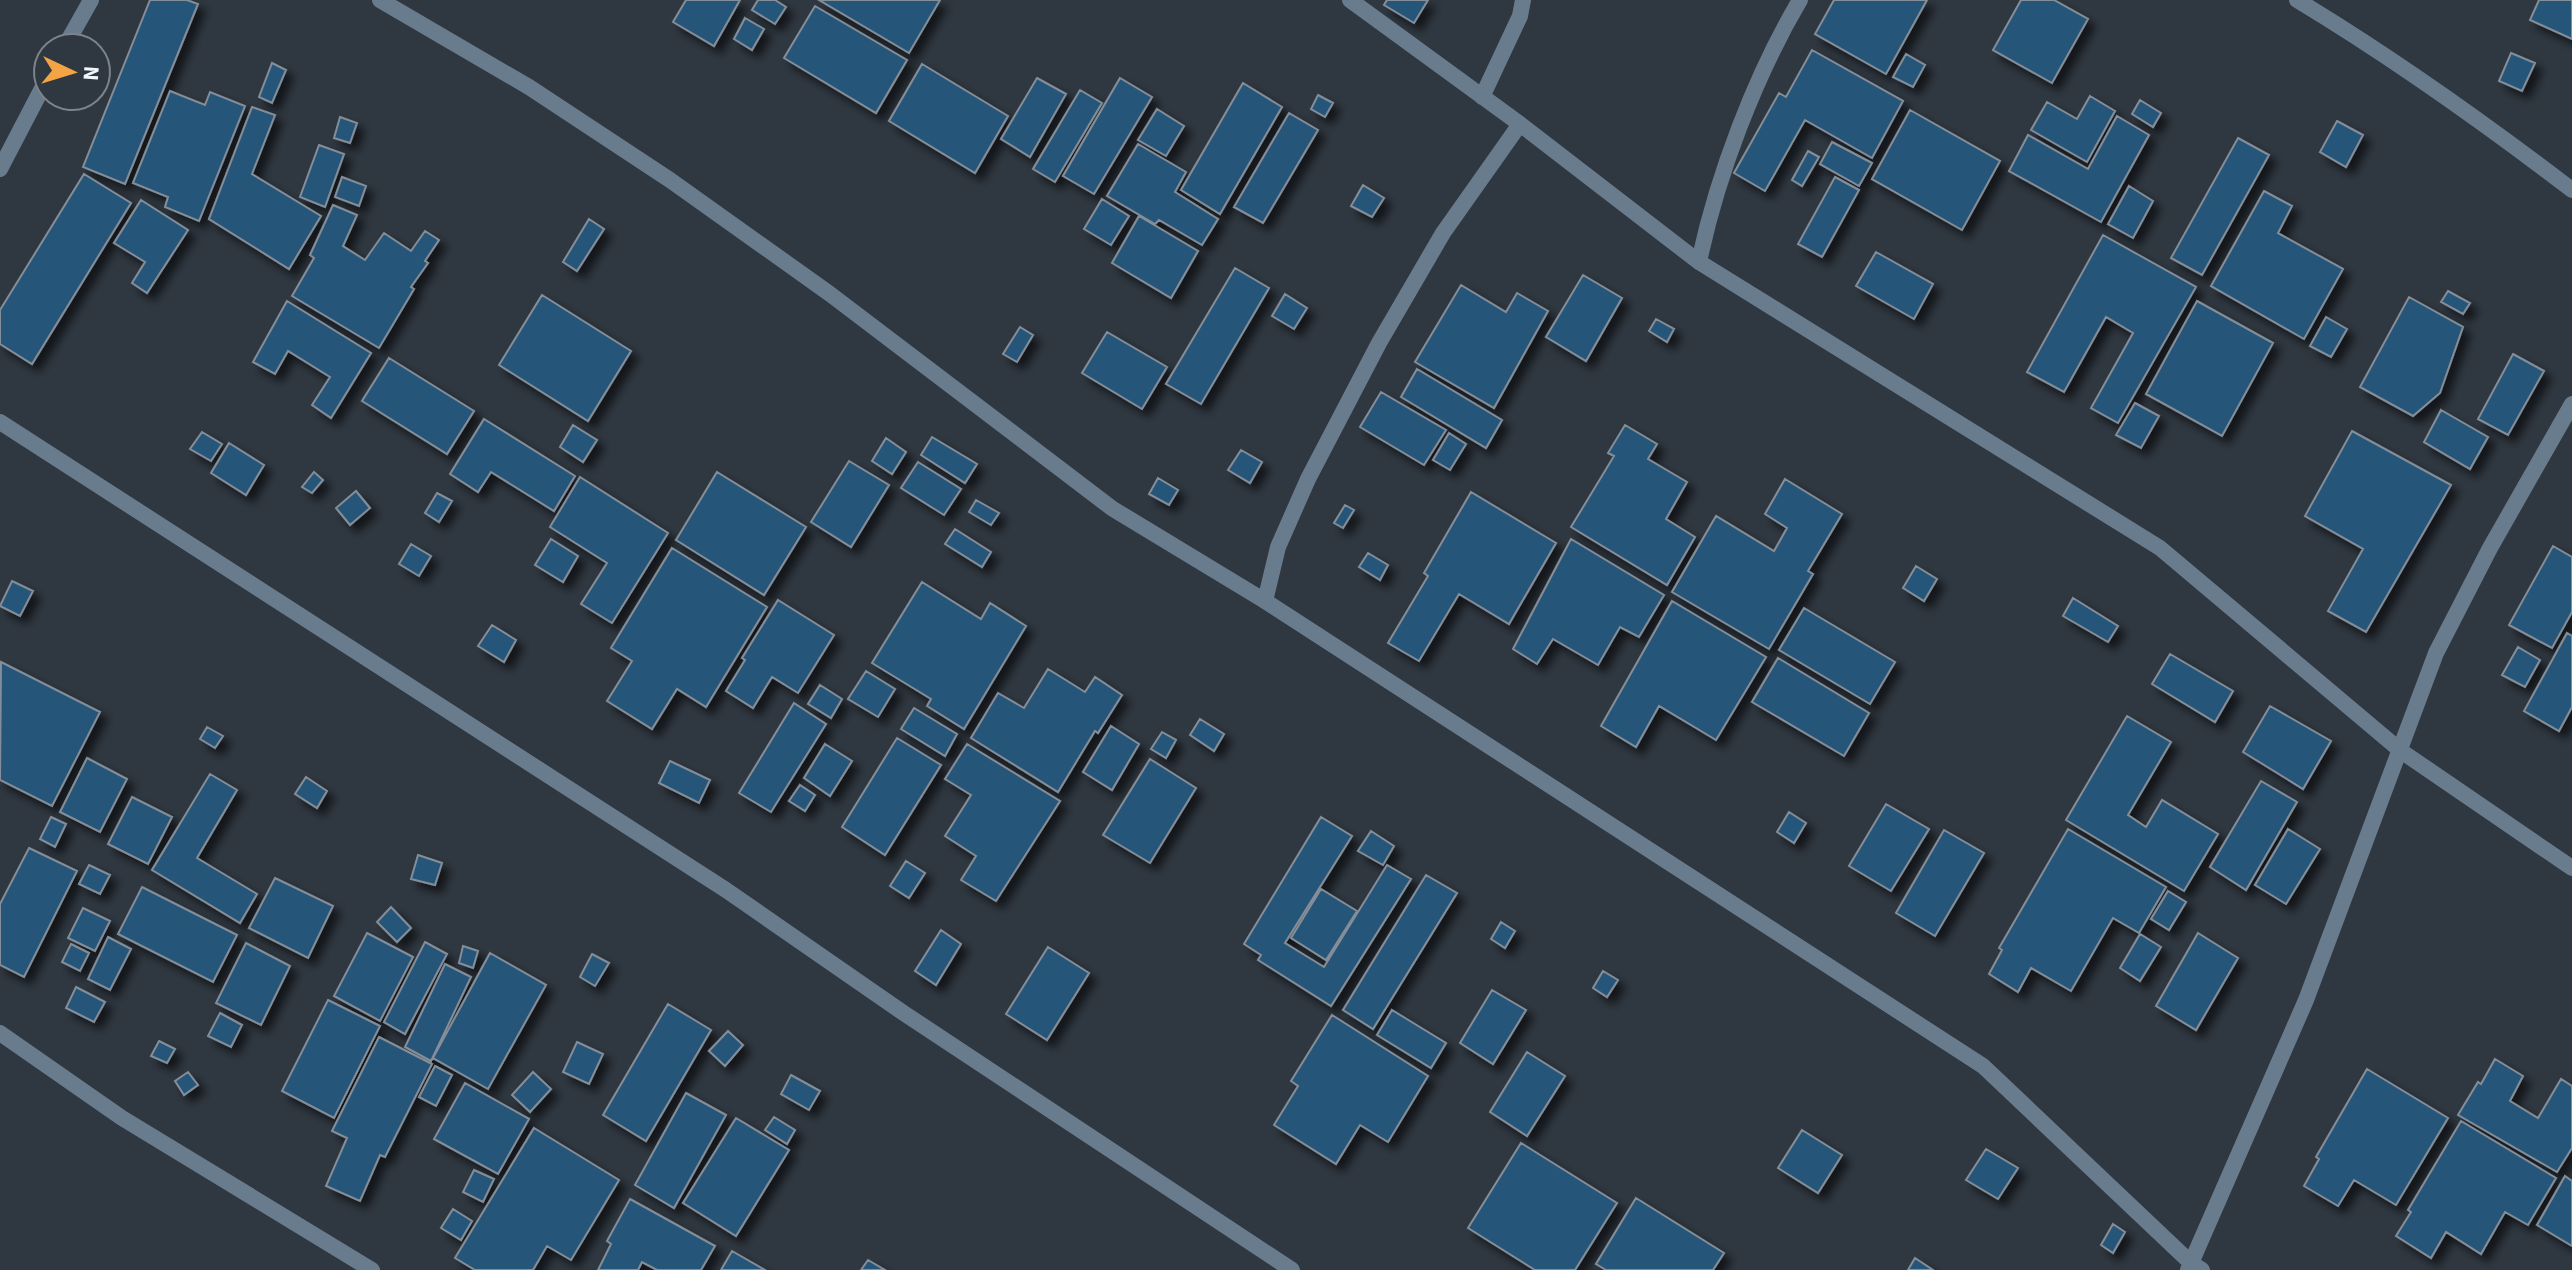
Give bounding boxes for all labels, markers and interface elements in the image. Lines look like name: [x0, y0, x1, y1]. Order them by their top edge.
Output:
north arrow: [32, 32, 112, 112]
text: N: [74, 65, 107, 82]

